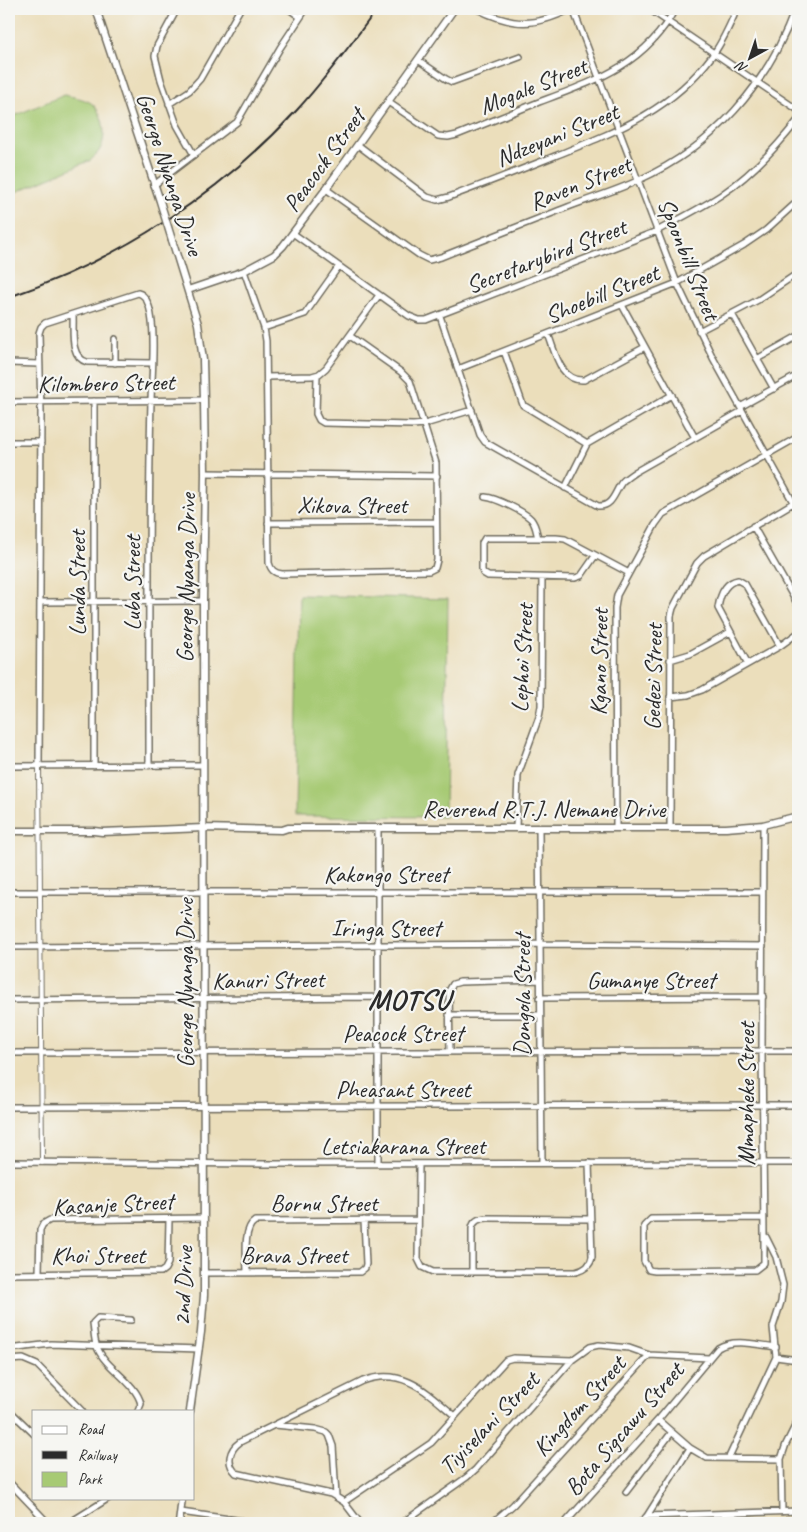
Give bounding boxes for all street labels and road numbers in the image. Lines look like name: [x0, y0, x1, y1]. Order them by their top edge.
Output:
street label: Mogale Street: [475, 50, 593, 121]
street label: George Nyanga Drive: [130, 89, 211, 261]
street label: Ndzeyani Street: [491, 96, 625, 173]
street label: Peacock Street: [276, 100, 373, 217]
street label: Raven Street: [525, 148, 637, 217]
street label: Spoonbill Street: [651, 194, 728, 326]
street label: Secretarybird Street: [462, 211, 632, 300]
street label: Shoebill Street: [541, 257, 665, 330]
street label: Kilombero Street: [37, 367, 177, 399]
street label: Xikova Street: [297, 490, 409, 520]
street label: George Nyanga Drive: [170, 491, 203, 663]
street label: Lunda Street: [62, 528, 92, 636]
street label: Luba Street: [117, 533, 147, 631]
street label: Lephoi Street: [504, 601, 540, 713]
street label: Kgano Street: [583, 606, 615, 716]
street label: Gedezi Street: [637, 622, 669, 730]
street label: Reverend R.T.J. Nemane Drive: [423, 794, 668, 824]
street label: Kakongo Street: [324, 859, 451, 889]
street label: George Nyanga Drive: [170, 896, 200, 1068]
street label: Iringa Street: [331, 913, 444, 943]
street label: Dongola Street: [507, 931, 537, 1056]
street label: Kanuri Street: [212, 964, 326, 996]
street label: Gumanye Street: [587, 965, 718, 995]
street label: Peacock Street: [343, 1018, 466, 1048]
street label: Mmapheke Street: [731, 1020, 761, 1166]
street label: Pheasant Street: [336, 1074, 472, 1104]
street label: Letsiakarana Street: [321, 1131, 487, 1161]
street label: Kasanje Street: [52, 1186, 177, 1222]
street label: Bornu Street: [271, 1188, 379, 1218]
street label: Khoi Street: [51, 1240, 147, 1270]
street label: Brava Street: [241, 1240, 349, 1270]
street label: 2nd Drive: [167, 1243, 199, 1326]
street label: Kingdom Street: [526, 1348, 633, 1462]
street label: Bota Sigcawu Street: [558, 1355, 691, 1502]
street label: Tiyiselani Street: [433, 1364, 547, 1481]

